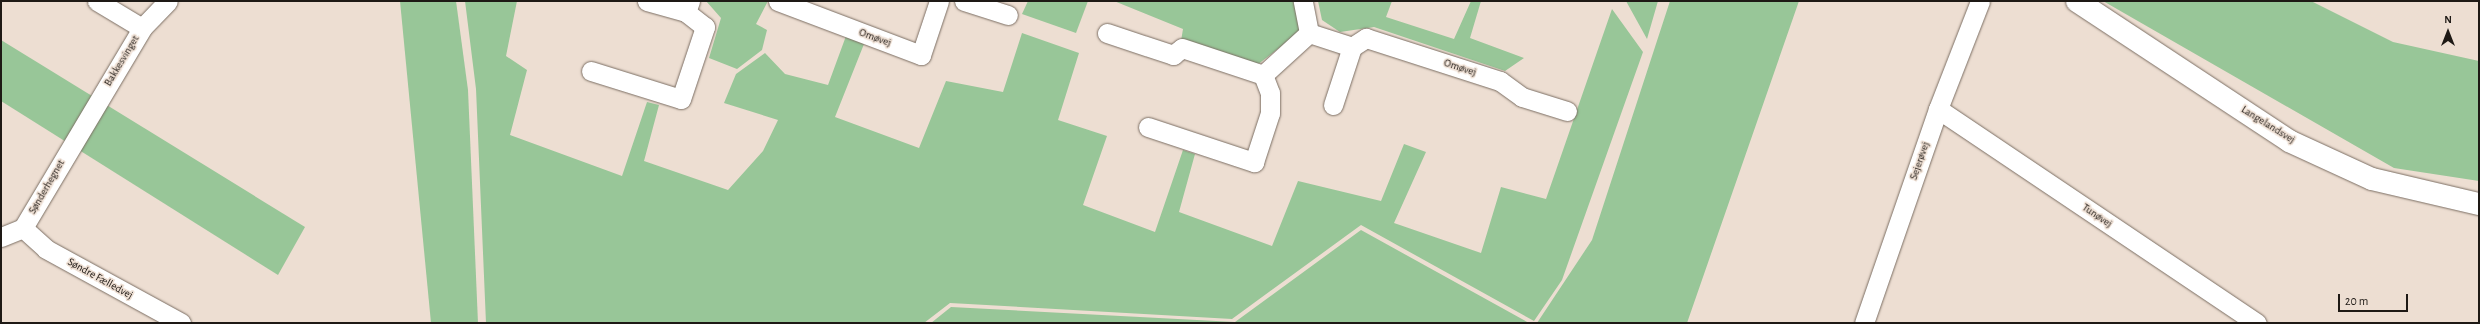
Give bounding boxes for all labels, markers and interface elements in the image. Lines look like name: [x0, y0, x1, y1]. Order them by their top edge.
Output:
north arrow: [2428, 12, 2468, 52]
text: N: [2444, 14, 2452, 25]
street label: Omøvej: [857, 26, 893, 50]
street label: Bakkesvinget: [102, 33, 142, 89]
street label: Omøvej: [1442, 57, 1478, 79]
street label: Langelandsvej: [2239, 103, 2297, 147]
street label: Sejerøvej: [1907, 140, 1933, 182]
street label: Sønderhegnet: [26, 157, 68, 217]
street label: Tunøvej: [2079, 201, 2115, 231]
street label: Søndre Fælledvej: [65, 256, 135, 302]
scale bar: [2340, 286, 2410, 312]
text: 20 m: [2345, 295, 2368, 307]

